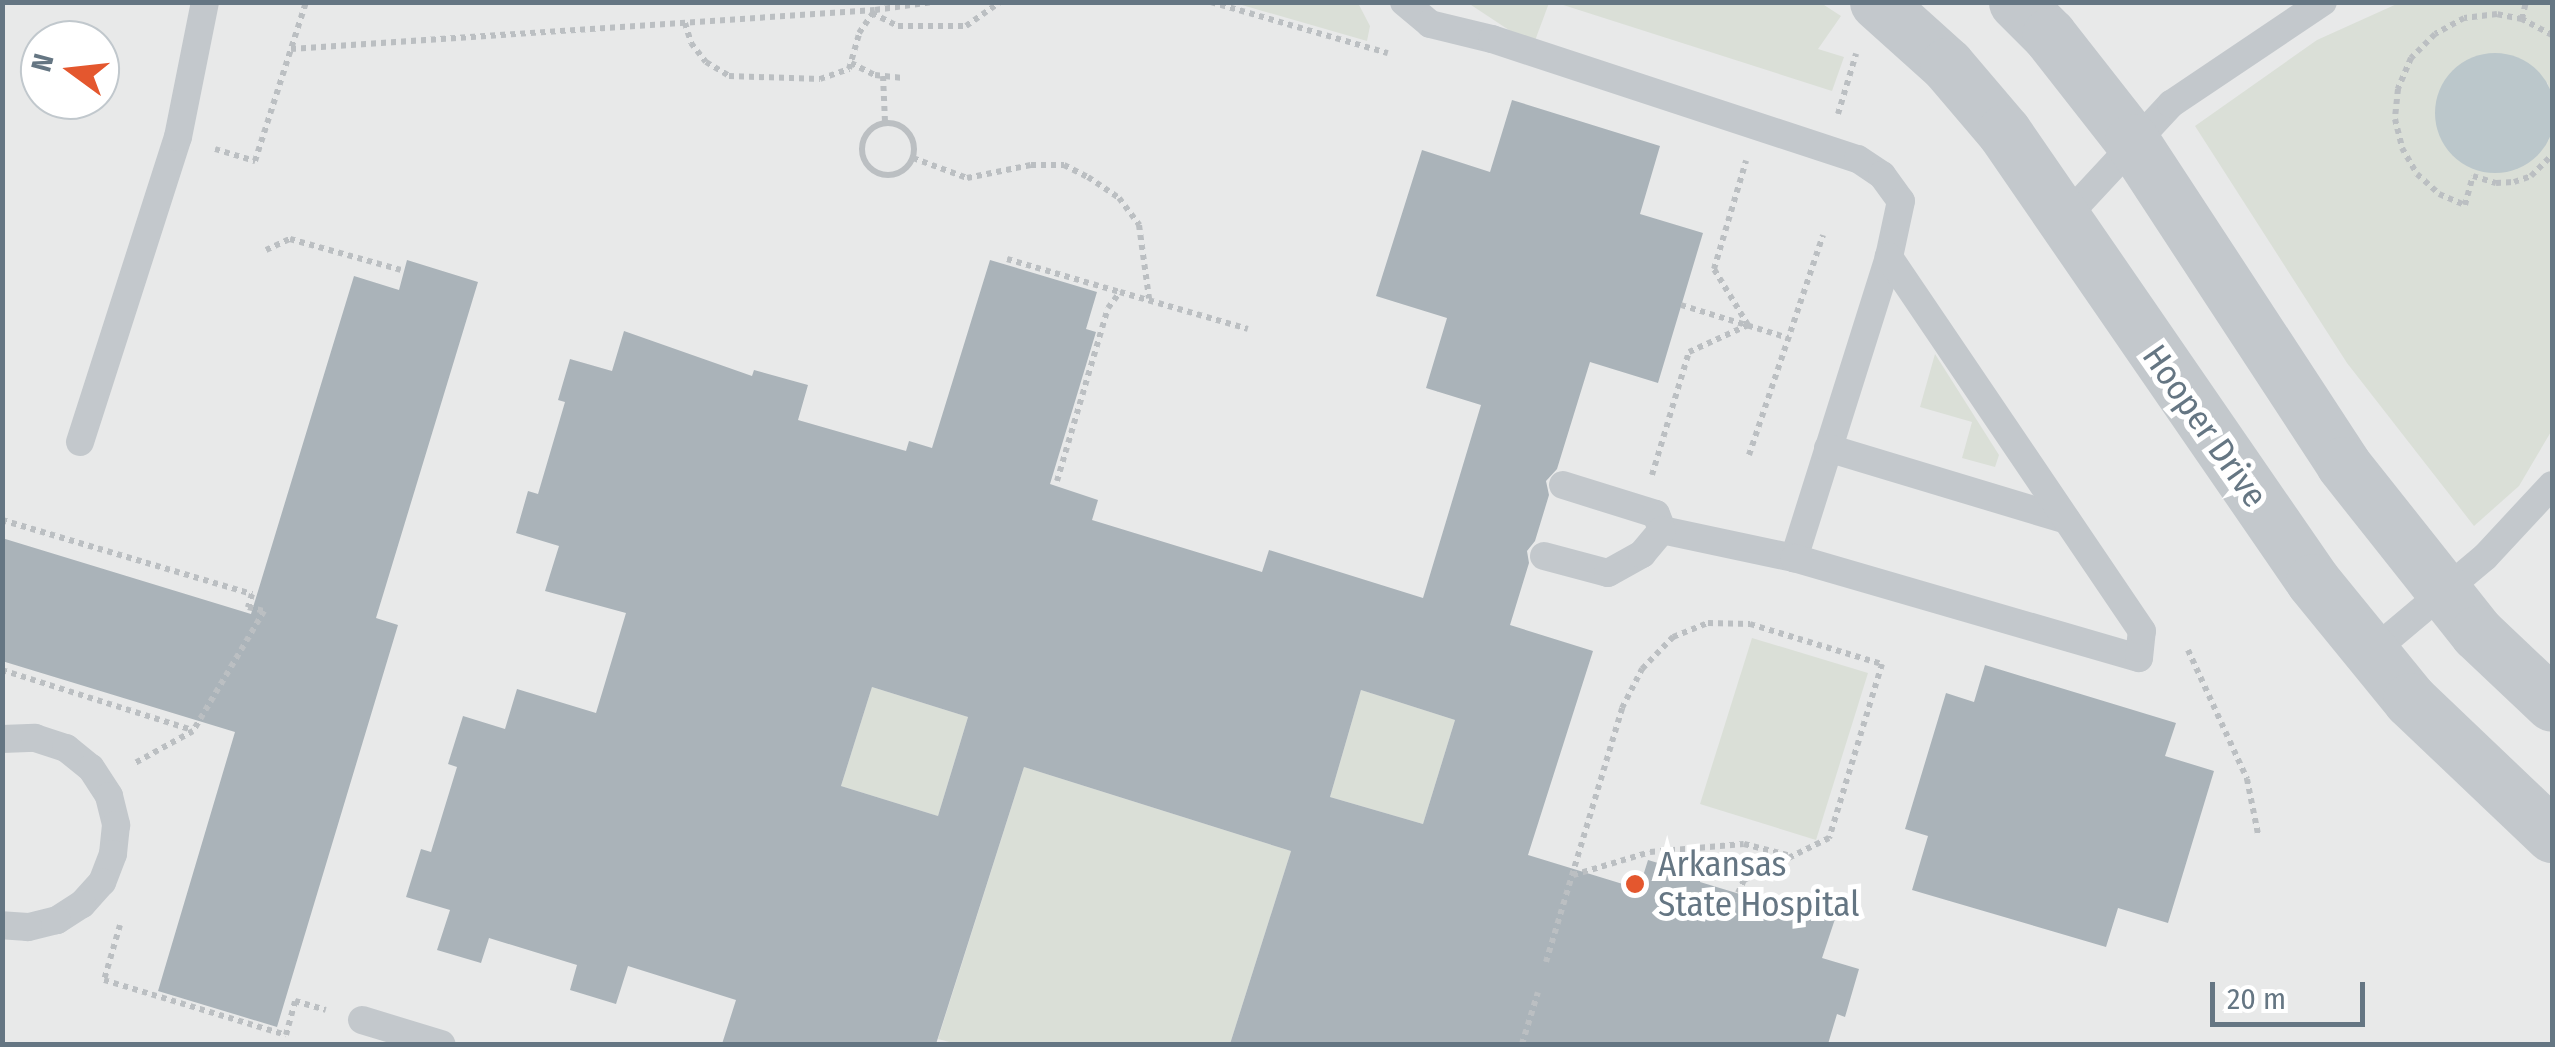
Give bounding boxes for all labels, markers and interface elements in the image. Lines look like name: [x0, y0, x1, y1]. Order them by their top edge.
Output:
north arrow: [20, 20, 120, 120]
text: N: [24, 50, 61, 75]
street label: Hooper Drive: [2134, 337, 2276, 515]
place label: Arkansas State Hospital: [1658, 843, 1859, 925]
marker: Arkansas State Hospital: [1622, 871, 1648, 897]
scale bar: [2215, 962, 2370, 1024]
text: 20 m: [2227, 981, 2286, 1017]

